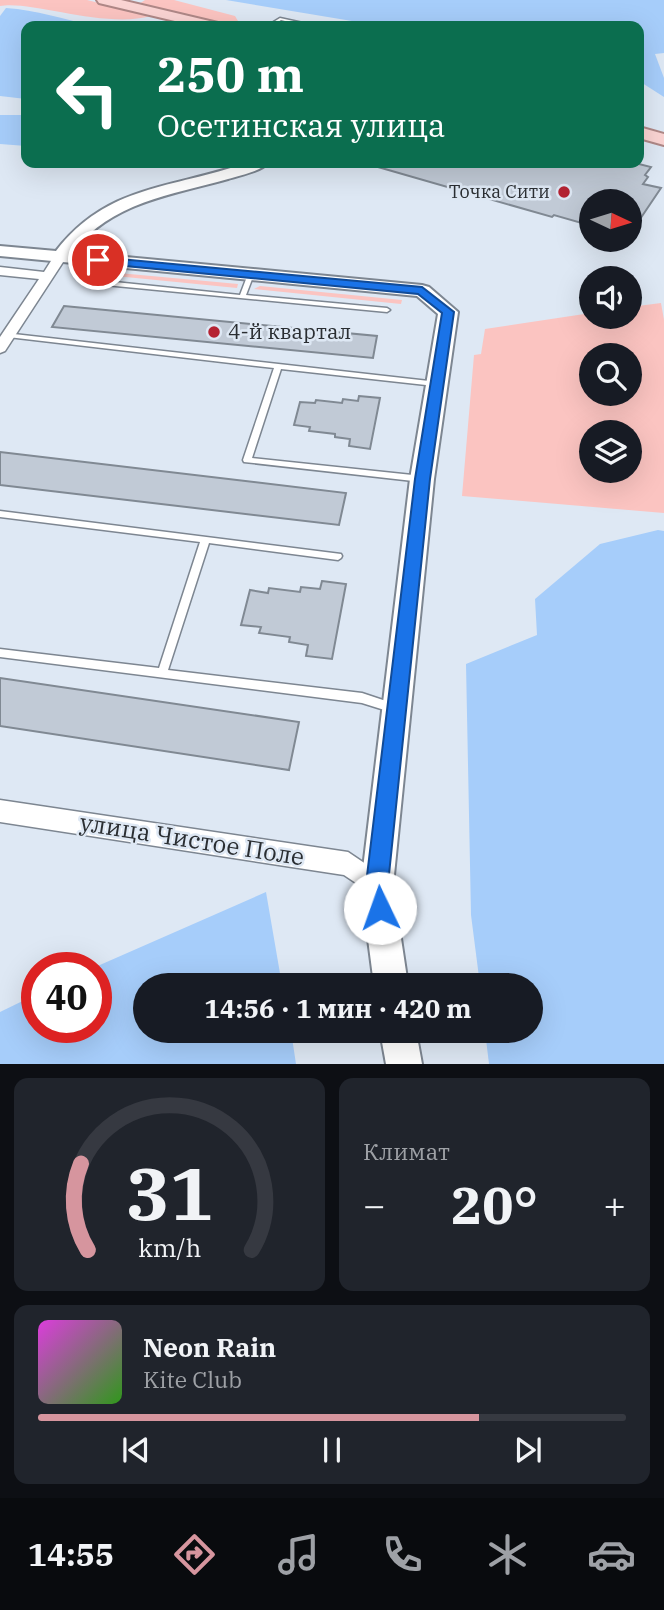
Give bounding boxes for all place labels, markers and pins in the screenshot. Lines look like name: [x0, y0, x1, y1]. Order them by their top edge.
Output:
place label: Точка Сити: [449, 180, 550, 203]
marker: Точка Сити: [556, 184, 572, 200]
pin: [68, 230, 128, 290]
place label: 4-й квартал: [228, 317, 351, 345]
marker: 4-й квартал: [206, 324, 222, 340]

